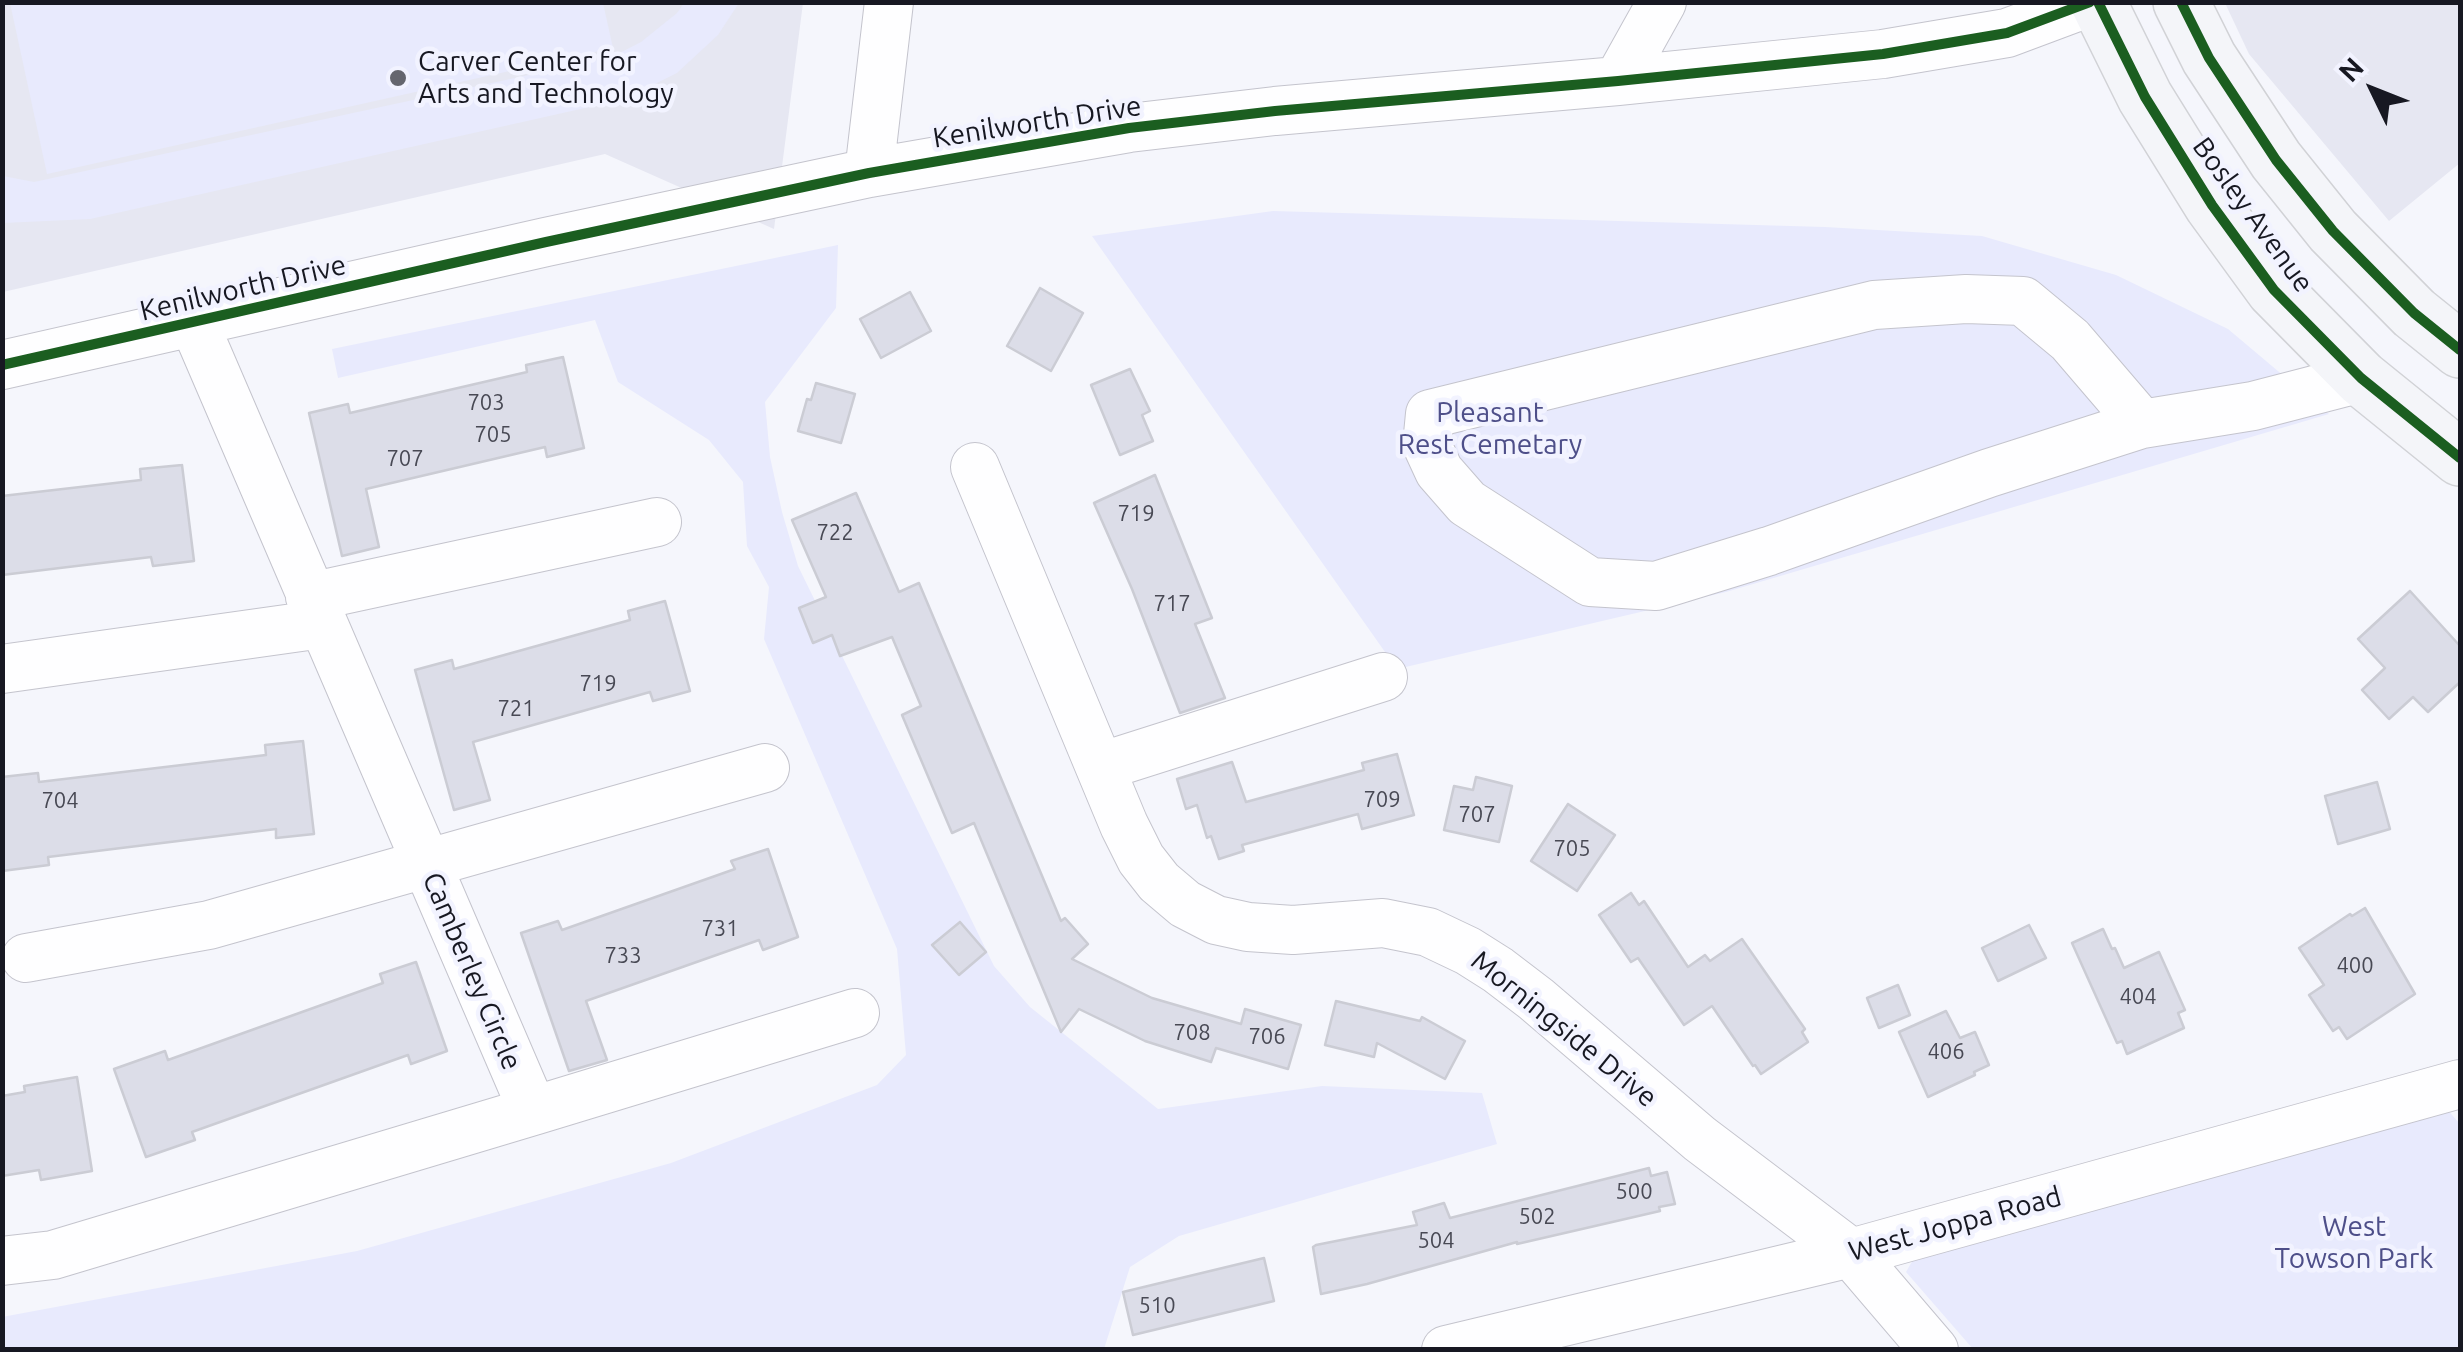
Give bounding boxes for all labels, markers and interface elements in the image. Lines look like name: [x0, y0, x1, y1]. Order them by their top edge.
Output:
north arrow: [2323, 40, 2423, 140]
place label: Carver Center for Arts and Technology: [418, 45, 674, 111]
text: N: [2332, 51, 2369, 87]
marker: Carver Center for Arts and Technology: [387, 67, 409, 89]
street label: Kenilworth Drive: [930, 89, 1144, 155]
street label: Bosley Avenue: [2186, 131, 2320, 299]
street label: Kenilworth Drive: [137, 248, 349, 328]
house number: 703: [467, 390, 505, 416]
park label: Pleasant Rest Cemetary: [1398, 396, 1582, 462]
house number: 705: [474, 422, 512, 448]
house number: 707: [386, 446, 424, 472]
house number: 719: [1117, 501, 1155, 527]
house number: 722: [816, 520, 854, 546]
house number: 717: [1153, 591, 1191, 617]
house number: 719: [579, 671, 617, 697]
house number: 721: [497, 696, 535, 722]
house number: 709: [1363, 787, 1401, 813]
house number: 704: [41, 788, 79, 814]
house number: 707: [1458, 802, 1496, 828]
house number: 705: [1553, 836, 1591, 862]
street label: Camberley Circle: [415, 867, 529, 1075]
house number: 731: [701, 916, 739, 942]
house number: 733: [604, 943, 642, 969]
street label: Morningside Drive: [1464, 944, 1664, 1114]
house number: 400: [2336, 953, 2374, 979]
house number: 404: [2119, 984, 2157, 1010]
house number: 708: [1173, 1020, 1211, 1046]
house number: 706: [1248, 1024, 1286, 1050]
house number: 406: [1927, 1039, 1965, 1065]
house number: 500: [1615, 1179, 1653, 1205]
street label: West Joppa Road: [1845, 1179, 2065, 1269]
house number: 502: [1518, 1204, 1556, 1230]
park label: West Towson Park: [2275, 1210, 2433, 1276]
house number: 504: [1417, 1228, 1455, 1254]
house number: 510: [1138, 1293, 1176, 1319]

